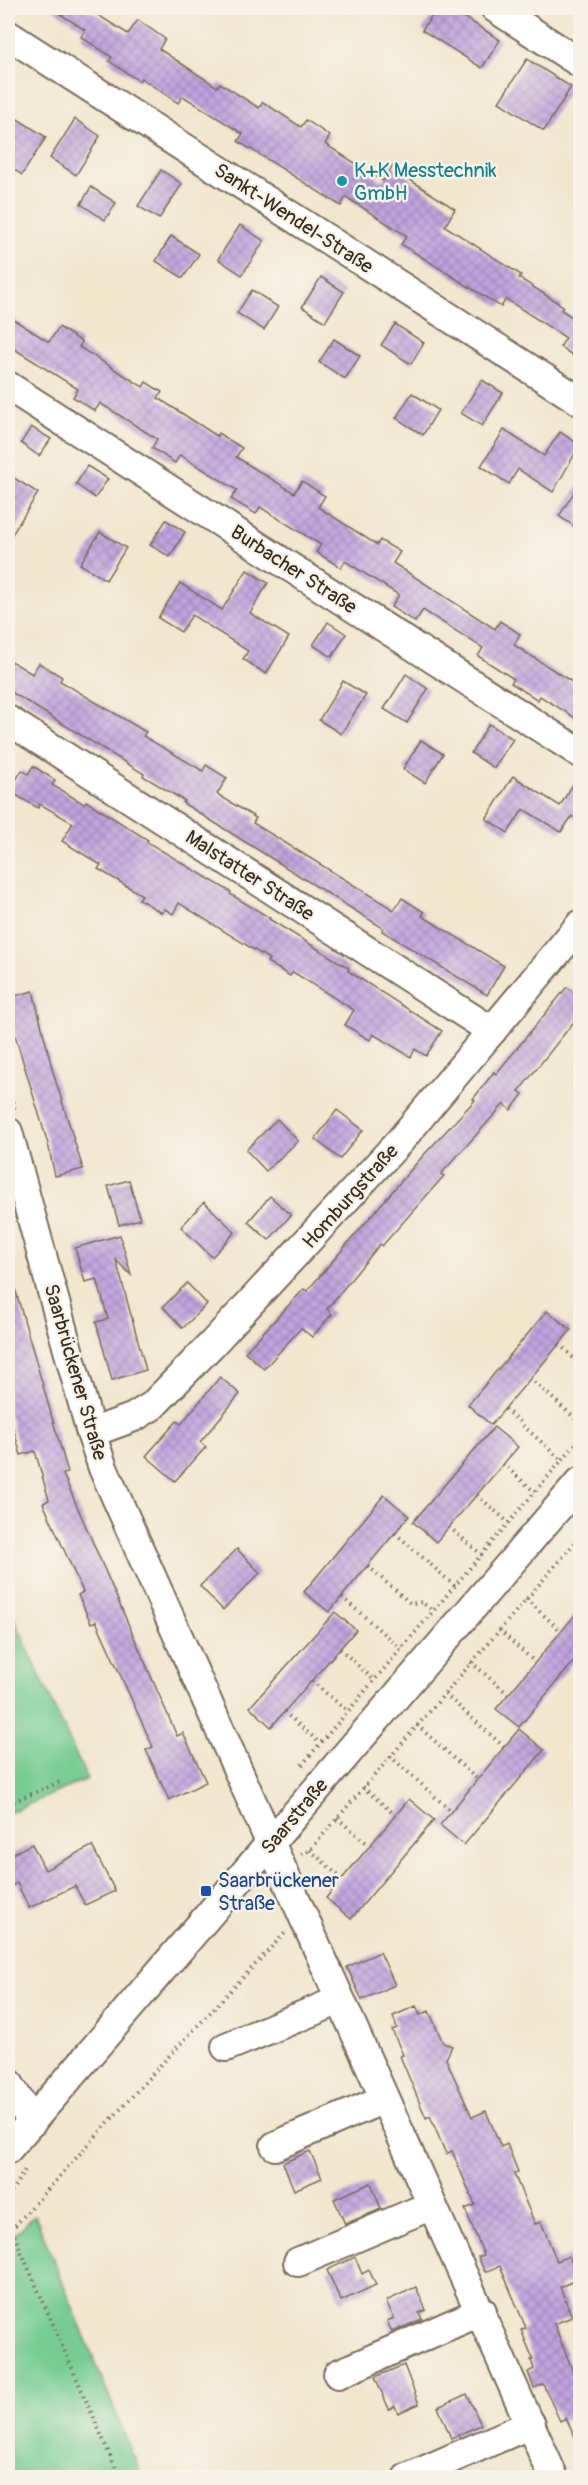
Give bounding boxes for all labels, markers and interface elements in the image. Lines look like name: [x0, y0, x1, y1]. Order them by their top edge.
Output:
street label: Sankt-Wendel-Straße: [210, 158, 378, 279]
place label: K+K Messtechnik GmbH: [354, 158, 497, 206]
marker: K+K Messtechnik GmbH: [335, 174, 349, 188]
street label: Burbacher Straße: [226, 519, 362, 620]
street label: Malstatter Straße: [181, 824, 319, 926]
street label: Homburgstraße: [297, 1139, 404, 1254]
street label: Saarbrückener Straße: [38, 1281, 113, 1463]
street label: Saarstraße: [255, 1773, 333, 1859]
place label: Saarbrückener Straße: [218, 1868, 339, 1916]
marker: Saarbrückener Straße: [199, 1884, 213, 1898]

